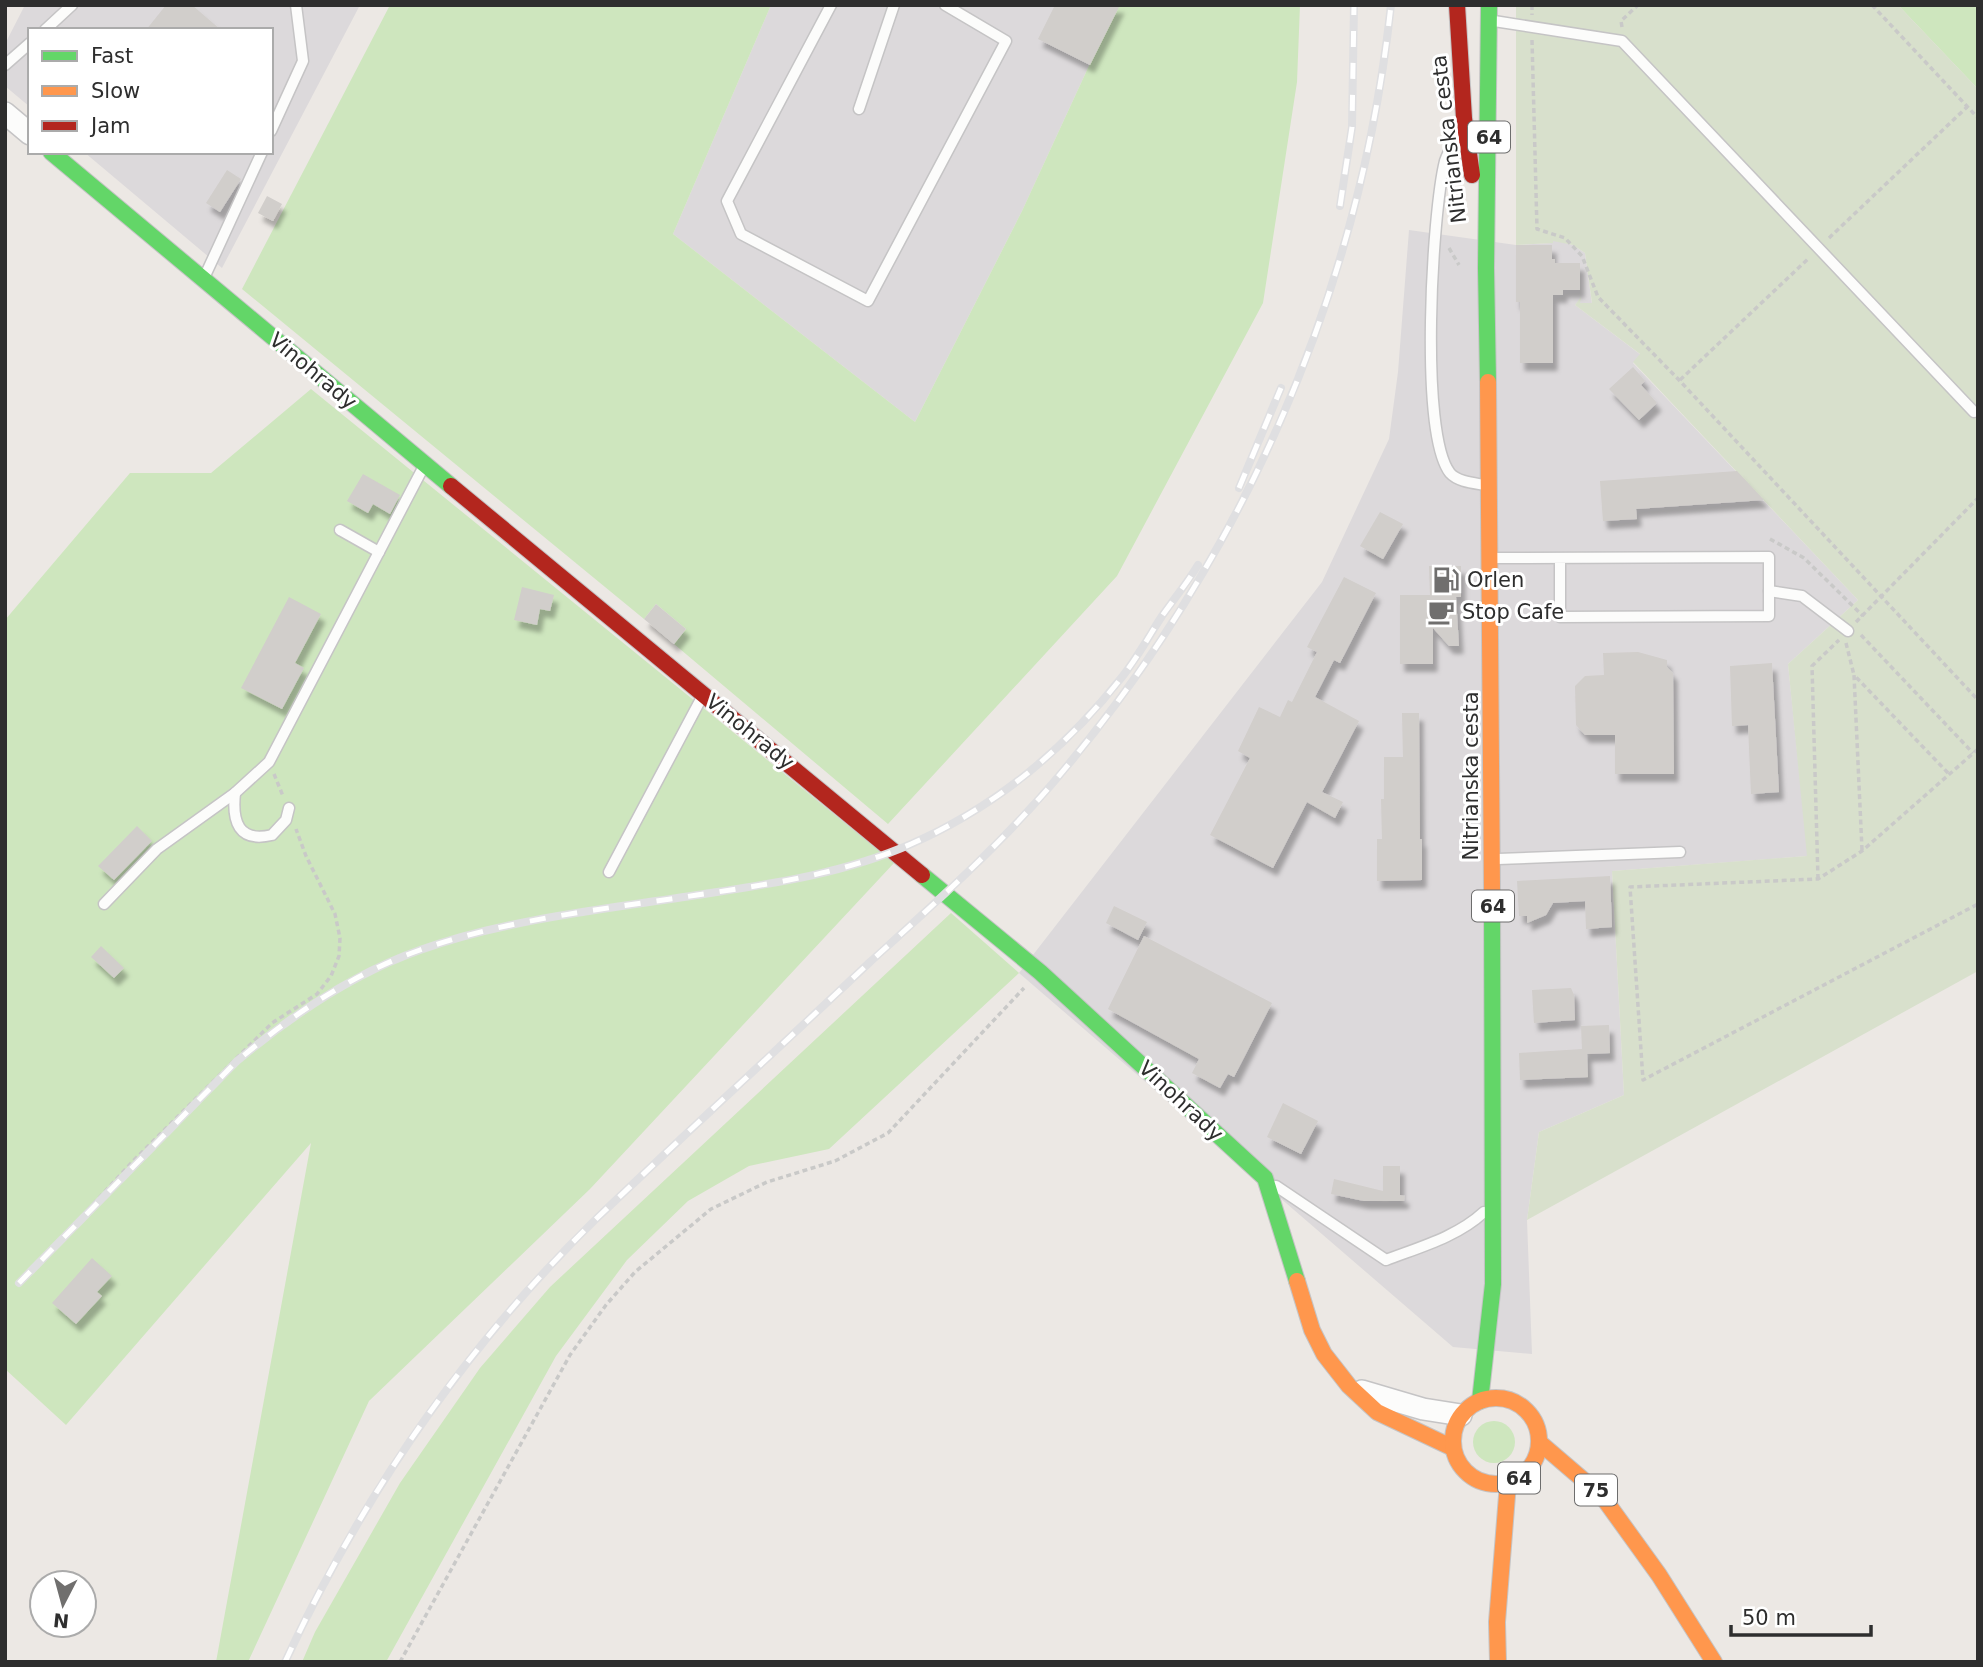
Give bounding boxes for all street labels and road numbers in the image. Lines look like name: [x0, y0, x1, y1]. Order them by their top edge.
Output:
street label: Nitrianska cesta: [1427, 54, 1471, 224]
road number: 64: [1468, 122, 1510, 153]
street label: Vinohrady: [265, 328, 361, 414]
street label: Vinohrady: [701, 689, 799, 775]
street label: Nitrianska cesta: [1459, 691, 1483, 861]
road number: 64: [1472, 890, 1514, 922]
street label: Vinohrady: [1134, 1056, 1228, 1146]
road number: 64: [1498, 1462, 1540, 1494]
road number: 75: [1575, 1474, 1617, 1506]

